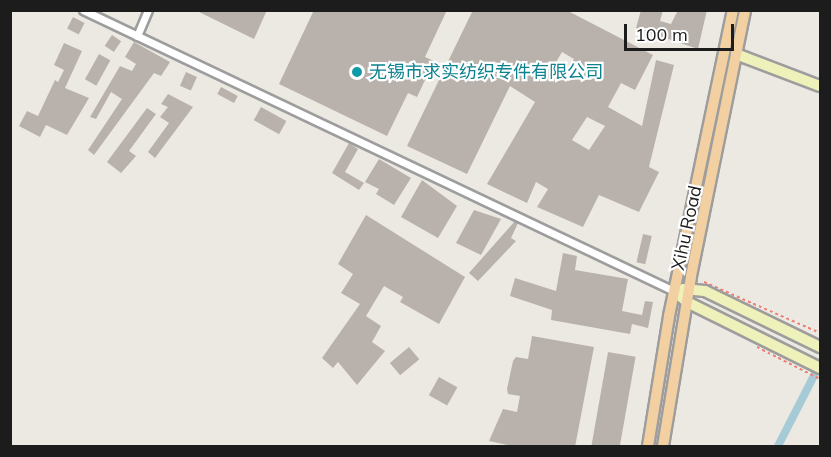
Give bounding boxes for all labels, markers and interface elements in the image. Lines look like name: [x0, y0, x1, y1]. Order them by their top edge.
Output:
scale bar: [627, 12, 736, 50]
text: 100 m: [635, 23, 688, 46]
place label: 无锡市求实纺织专件有限公司: [369, 61, 603, 83]
marker: 无锡市求实纺织专件有限公司: [350, 65, 364, 79]
street label: Xihu Road: [668, 184, 706, 272]

